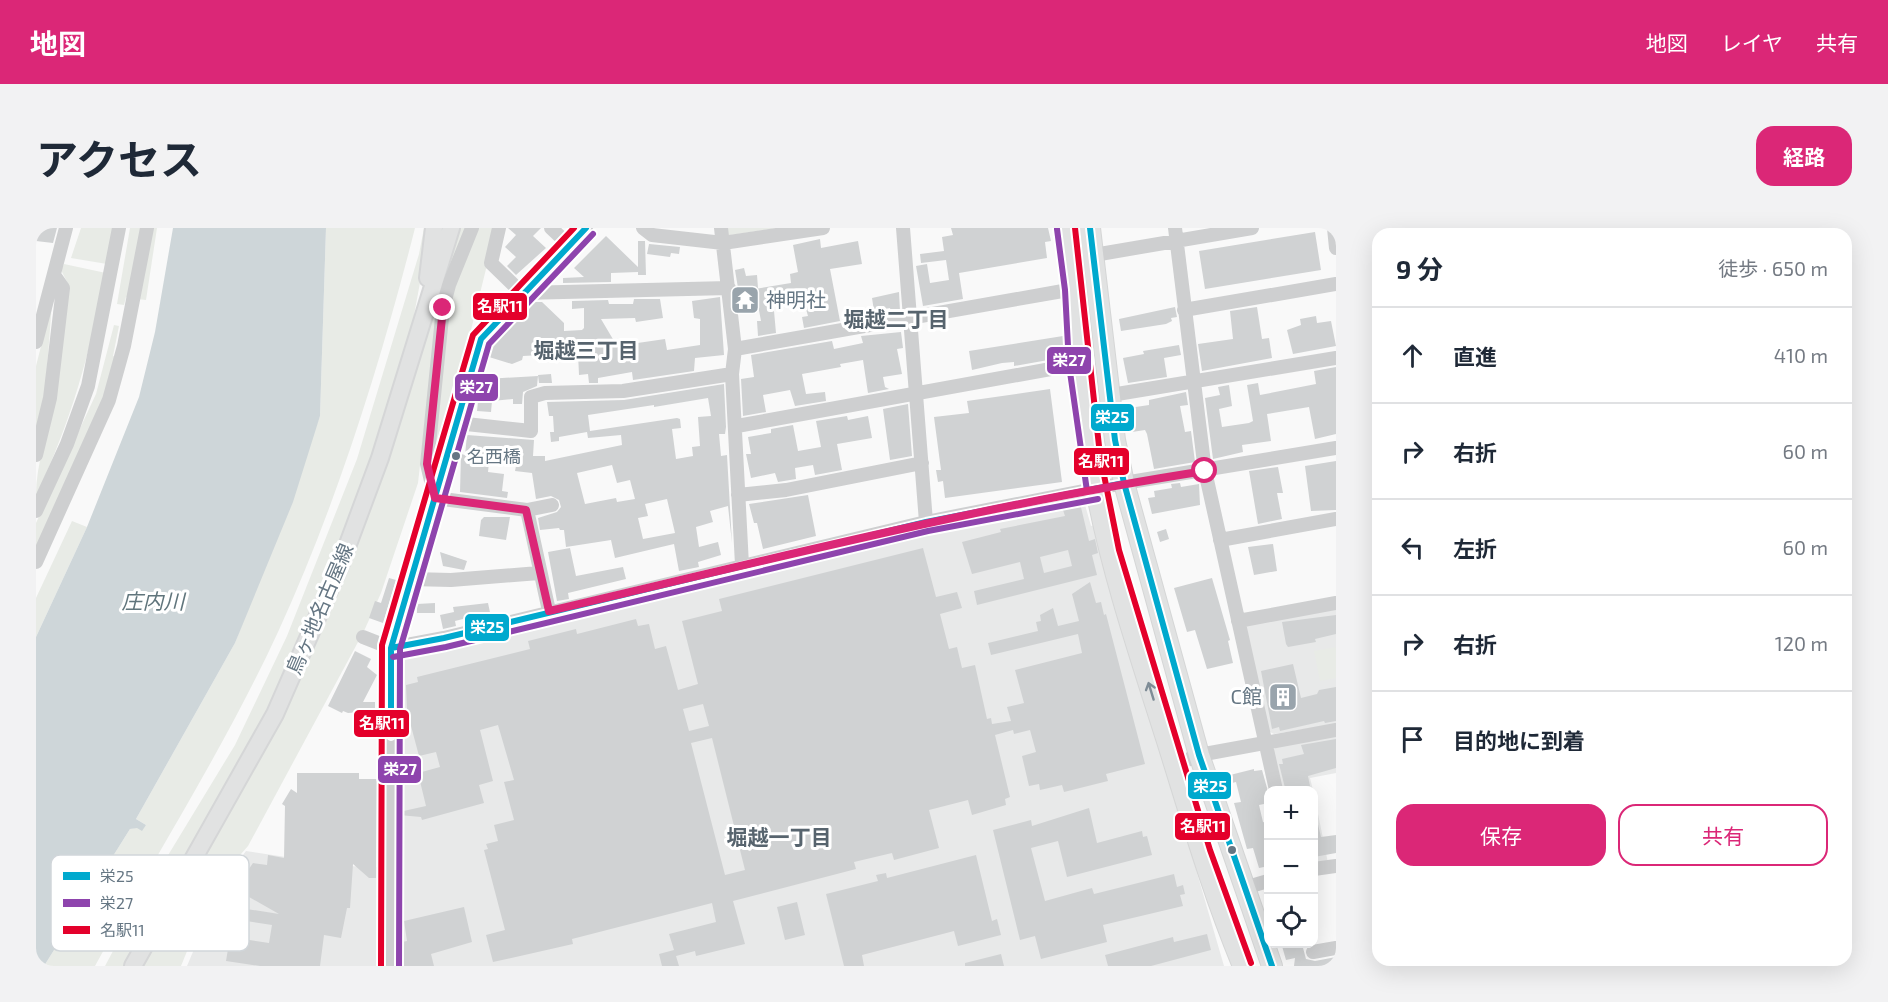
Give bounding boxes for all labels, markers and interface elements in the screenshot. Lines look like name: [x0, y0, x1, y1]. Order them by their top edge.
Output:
text: 地図: [30, 26, 86, 60]
text: 地図: [1646, 30, 1688, 55]
text: レイヤ: [1721, 30, 1783, 55]
text: 共有: [1816, 30, 1858, 55]
button: 経路: [1756, 126, 1852, 186]
text: アクセス: [36, 133, 202, 183]
text: 9 分: [1396, 253, 1443, 284]
text: 徒歩 · 650 m: [1718, 256, 1828, 280]
temple icon: 神明社: [729, 284, 761, 316]
place label: 神明社: [766, 287, 826, 311]
line badge: 名駅11: [472, 292, 528, 321]
route end: [429, 294, 455, 320]
text: 名駅11: [477, 296, 523, 315]
district label: 堀越二丁目: [844, 306, 949, 331]
district label: 堀越三丁目: [534, 337, 639, 362]
icon: ahead: [1396, 339, 1429, 372]
text: 直進: [1453, 343, 1497, 369]
text: 410 m: [1774, 343, 1828, 367]
line badge: 栄27: [1046, 346, 1092, 375]
text: 栄27: [1052, 350, 1086, 369]
line badge: 栄27: [454, 373, 499, 402]
text: 栄27: [459, 377, 493, 396]
line badge: 栄25: [1090, 403, 1135, 432]
text: 栄25: [1095, 407, 1129, 426]
icon: right: [1396, 435, 1429, 468]
text: 右折: [1453, 439, 1497, 465]
text: 60 m: [1783, 439, 1828, 463]
place label: 名西橋: [467, 445, 521, 467]
line badge: 名駅11: [1073, 447, 1130, 476]
marker: 名西橋: [450, 450, 462, 462]
text: 名駅11: [1078, 451, 1124, 470]
route start: [1191, 457, 1217, 483]
icon: left: [1396, 531, 1429, 564]
text: 左折: [1453, 535, 1497, 561]
text: 60 m: [1783, 535, 1828, 559]
street label: 鳥ヶ地名古屋線: [281, 539, 357, 678]
water label: 庄内川: [122, 588, 186, 613]
line badge: 栄25: [464, 613, 510, 642]
text: 栄25: [470, 617, 504, 636]
icon: right: [1396, 627, 1429, 660]
text: 右折: [1453, 631, 1497, 657]
text: 120 m: [1775, 631, 1828, 655]
building icon: C館: [1267, 681, 1299, 713]
one-way arrow: [1145, 682, 1156, 701]
place label: C館: [1231, 684, 1262, 708]
line badge: 名駅11: [353, 709, 410, 738]
text: 名駅11: [359, 713, 405, 732]
icon: arrive: [1396, 723, 1429, 756]
text: 目的地に到着: [1453, 727, 1585, 753]
line badge: 栄27: [377, 755, 422, 784]
text: 栄27: [383, 759, 417, 778]
line badge: 栄25: [1187, 771, 1232, 800]
text: 栄25: [1193, 776, 1227, 795]
map controls: [1264, 786, 1318, 948]
button: +: [1264, 786, 1318, 840]
button: 保存: [1396, 804, 1606, 866]
button: 共有: [1618, 804, 1828, 866]
line badge: 名駅11: [1174, 812, 1231, 841]
text: 名駅11: [1180, 816, 1226, 835]
district label: 堀越一丁目: [727, 824, 832, 849]
button: −: [1264, 840, 1318, 894]
unlabelled marker: [1226, 844, 1238, 856]
legend: [51, 855, 249, 951]
text: 栄25: [100, 866, 134, 885]
text: 栄27: [100, 893, 133, 912]
button: locate: [1264, 894, 1318, 948]
text: 名駅11: [100, 920, 145, 939]

